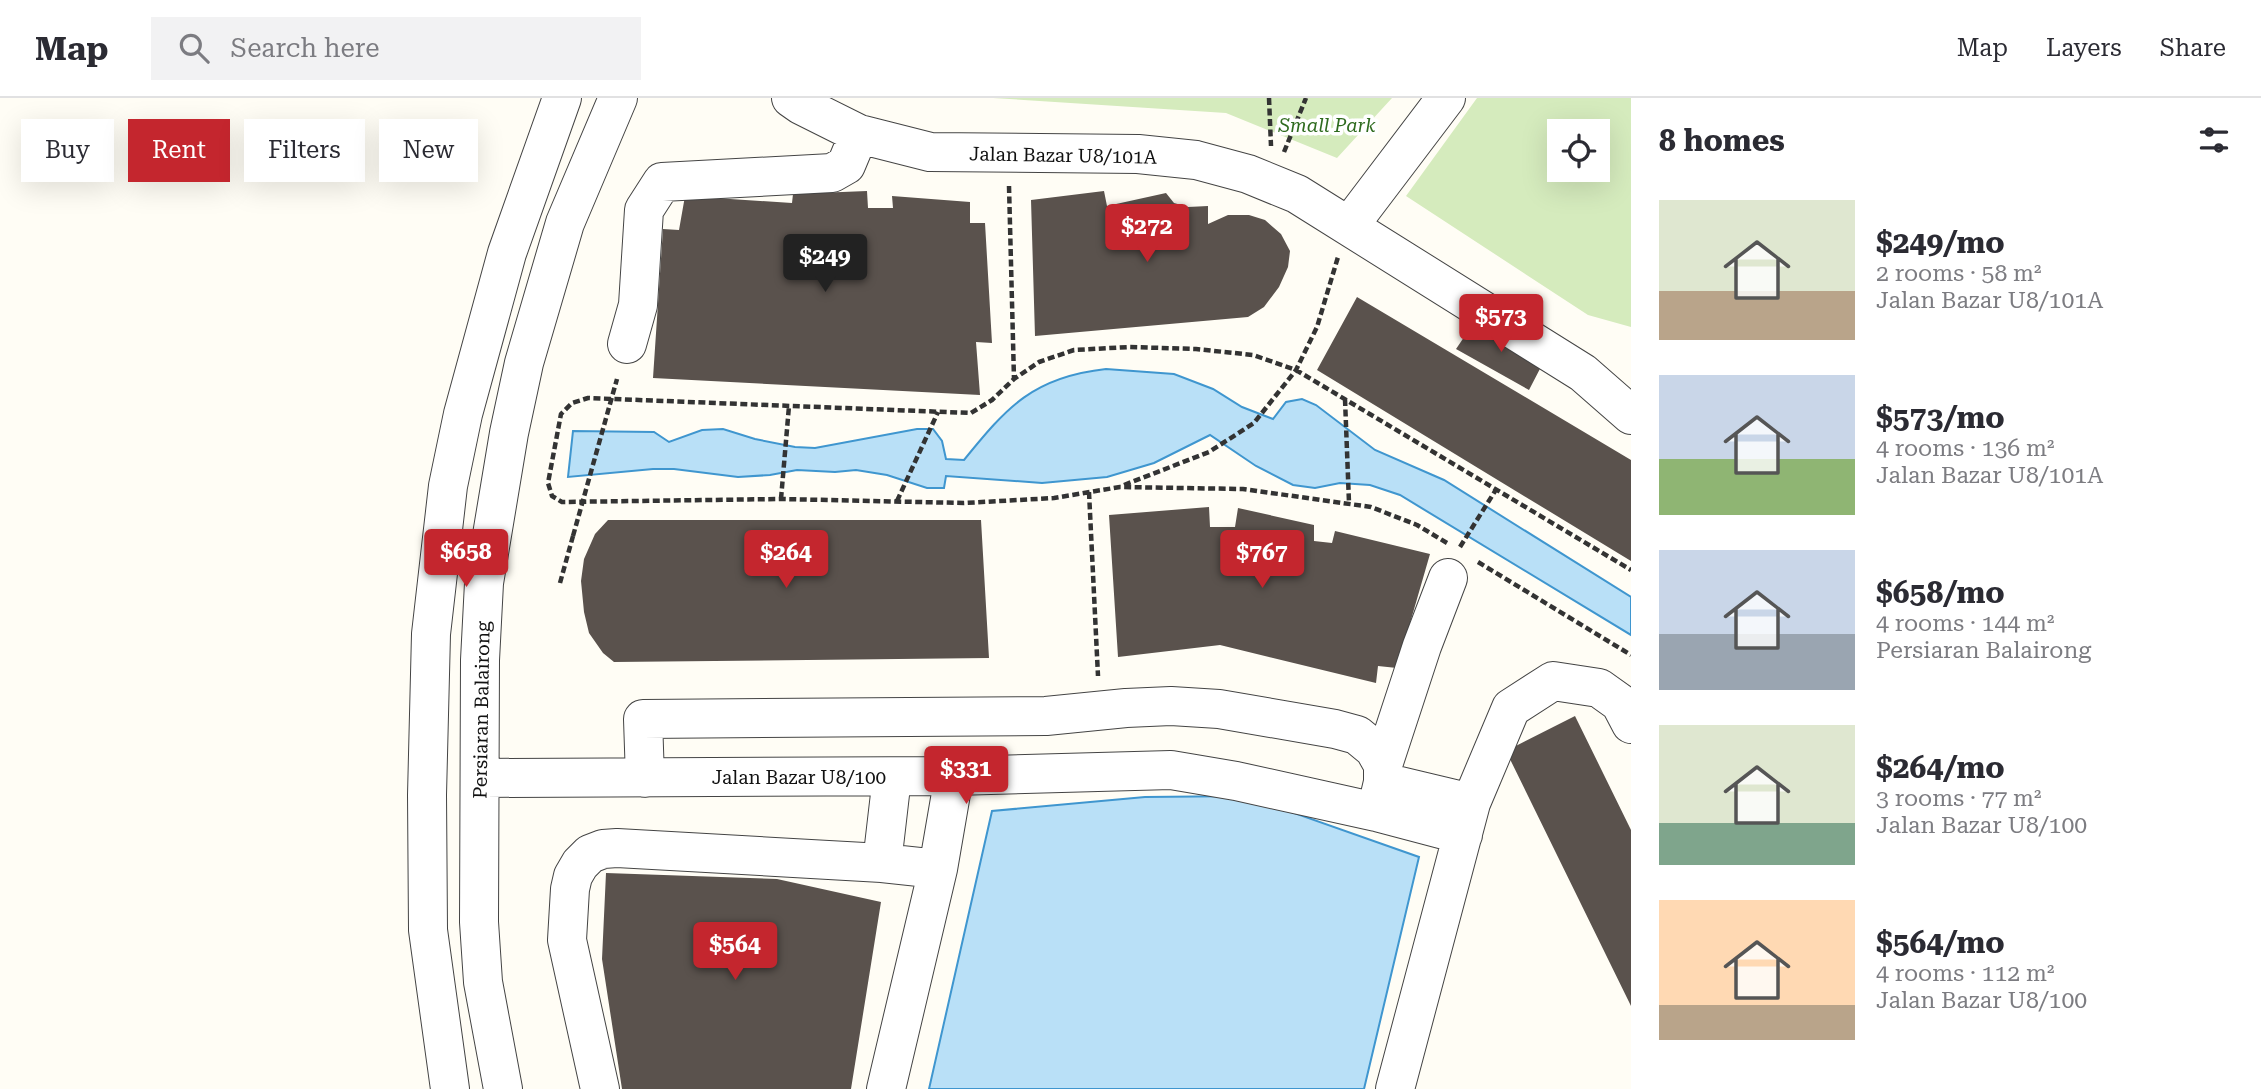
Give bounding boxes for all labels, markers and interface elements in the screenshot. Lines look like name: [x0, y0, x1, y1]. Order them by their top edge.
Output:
search box: [151, 17, 641, 80]
text: Map: [35, 29, 109, 68]
icon: search: [175, 29, 213, 67]
text: Search here: [231, 33, 380, 63]
text: Map: [1957, 34, 2008, 62]
text: Layers: [2046, 34, 2122, 62]
text: Share: [2160, 34, 2226, 62]
park label: Small Park: [1278, 114, 1376, 137]
chip: Buy: [21, 119, 114, 182]
chip: Rent: [128, 119, 230, 182]
chip: Filters: [244, 119, 365, 182]
chip: New: [379, 119, 478, 182]
map controls: [1547, 119, 1610, 182]
button: locate: [1547, 119, 1610, 182]
icon: filters: [2195, 121, 2233, 159]
text: 8 homes: [1659, 123, 1785, 158]
street label: Jalan Bazar U8/101A: [969, 142, 1158, 169]
pin: $272: [1106, 204, 1188, 264]
text: $272: [1121, 213, 1173, 240]
text: $249/mo: [1876, 225, 2005, 260]
icon: home: [1715, 228, 1799, 312]
pin: $249: [784, 234, 866, 294]
text: $249: [799, 243, 851, 270]
text: 2 rooms · 58 m²: [1876, 260, 2042, 287]
text: Jalan Bazar U8/101A: [1876, 287, 2103, 314]
pin: $573: [1460, 294, 1542, 354]
text: $573: [1475, 303, 1527, 330]
text: $573/mo: [1876, 400, 2005, 435]
icon: home: [1715, 403, 1799, 487]
text: 4 rooms · 136 m²: [1876, 435, 2054, 462]
text: Jalan Bazar U8/101A: [1876, 462, 2103, 489]
pin: $658: [425, 530, 507, 589]
pin: $264: [745, 531, 827, 590]
pin: $767: [1221, 531, 1303, 590]
text: $658: [440, 538, 492, 565]
text: $264: [760, 539, 812, 566]
text: $767: [1236, 539, 1288, 566]
text: $658/mo: [1876, 575, 2005, 610]
icon: home: [1715, 578, 1799, 662]
text: 4 rooms · 144 m²: [1876, 610, 2054, 637]
street label: Persiaran Balairong: [468, 621, 495, 799]
text: Persiaran Balairong: [1876, 637, 2091, 664]
pin: $331: [925, 746, 1007, 806]
text: $264/mo: [1876, 750, 2005, 785]
icon: home: [1715, 753, 1799, 837]
text: $331: [940, 755, 992, 782]
street label: Jalan Bazar U8/100: [712, 766, 886, 789]
text: 3 rooms · 77 m²: [1876, 785, 2042, 812]
text: Jalan Bazar U8/100: [1876, 812, 2087, 839]
pin: $564: [694, 922, 776, 982]
text: $564/mo: [1876, 925, 2005, 960]
icon: home: [1715, 928, 1799, 1012]
text: $564: [709, 931, 761, 958]
text: 4 rooms · 112 m²: [1876, 960, 2054, 987]
text: Jalan Bazar U8/100: [1876, 987, 2087, 1014]

